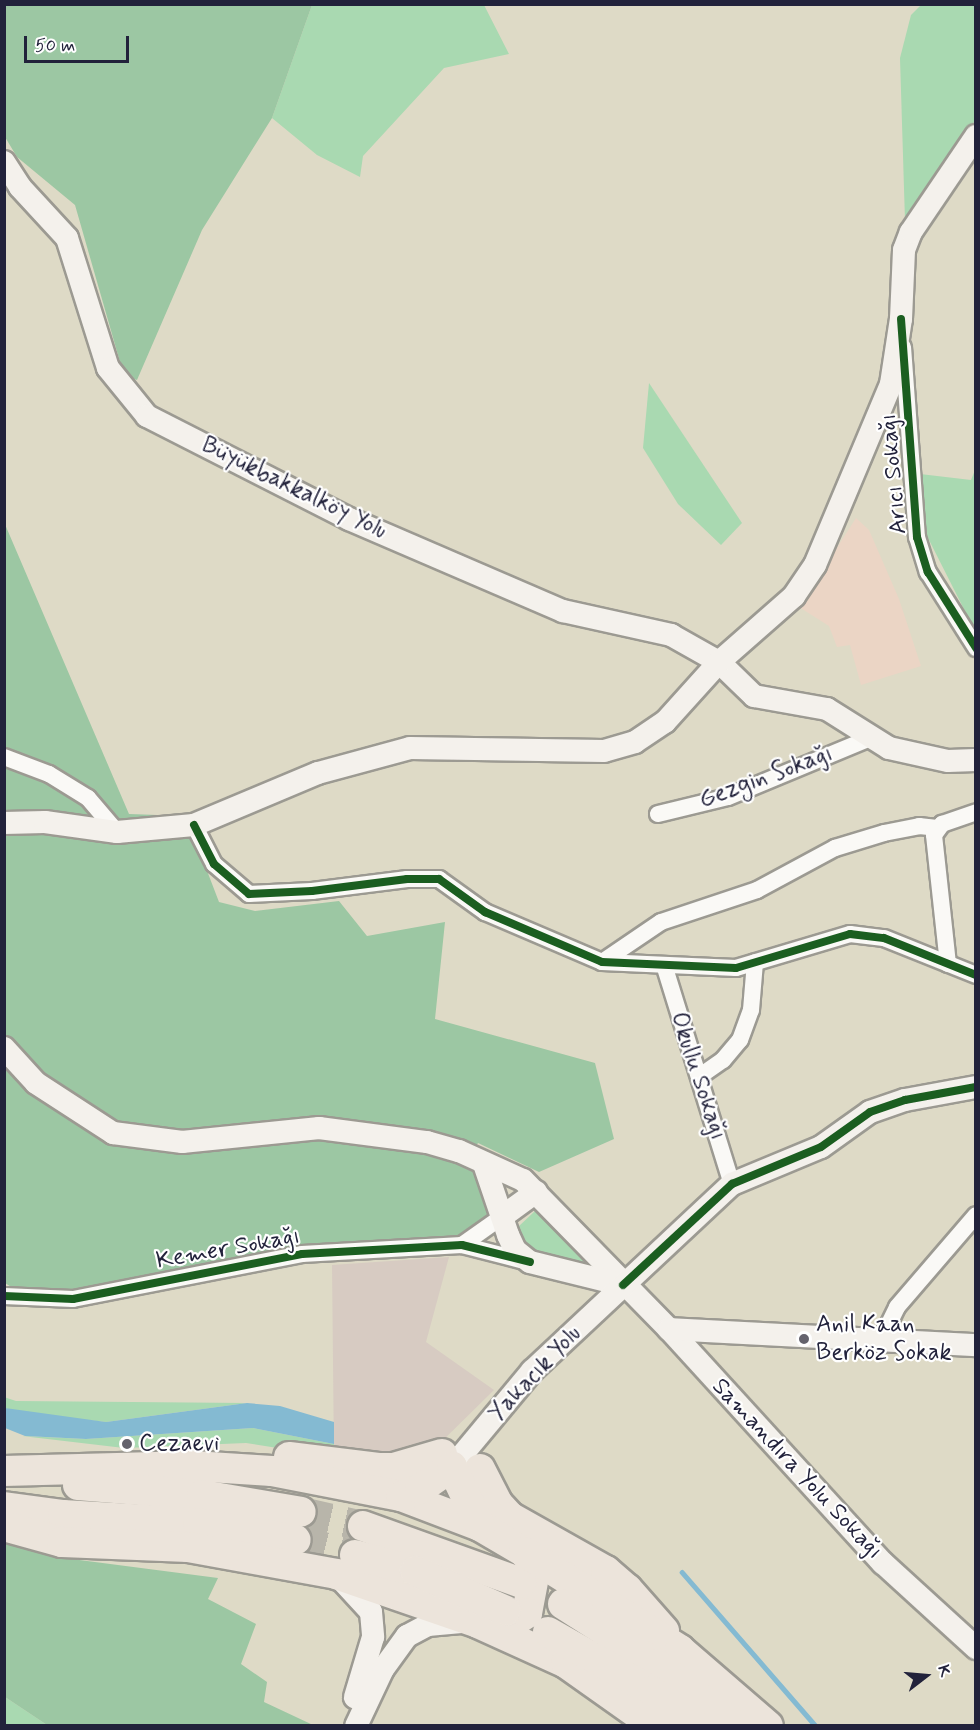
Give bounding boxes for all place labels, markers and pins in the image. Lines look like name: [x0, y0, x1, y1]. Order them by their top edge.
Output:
place label: Anil Kaan Berköz Sokak: [816, 1311, 954, 1367]
marker: Anil Kaan Berköz Sokak: [797, 1332, 811, 1346]
place label: Cezaevi: [139, 1430, 219, 1458]
marker: Cezaevi: [120, 1437, 134, 1451]

